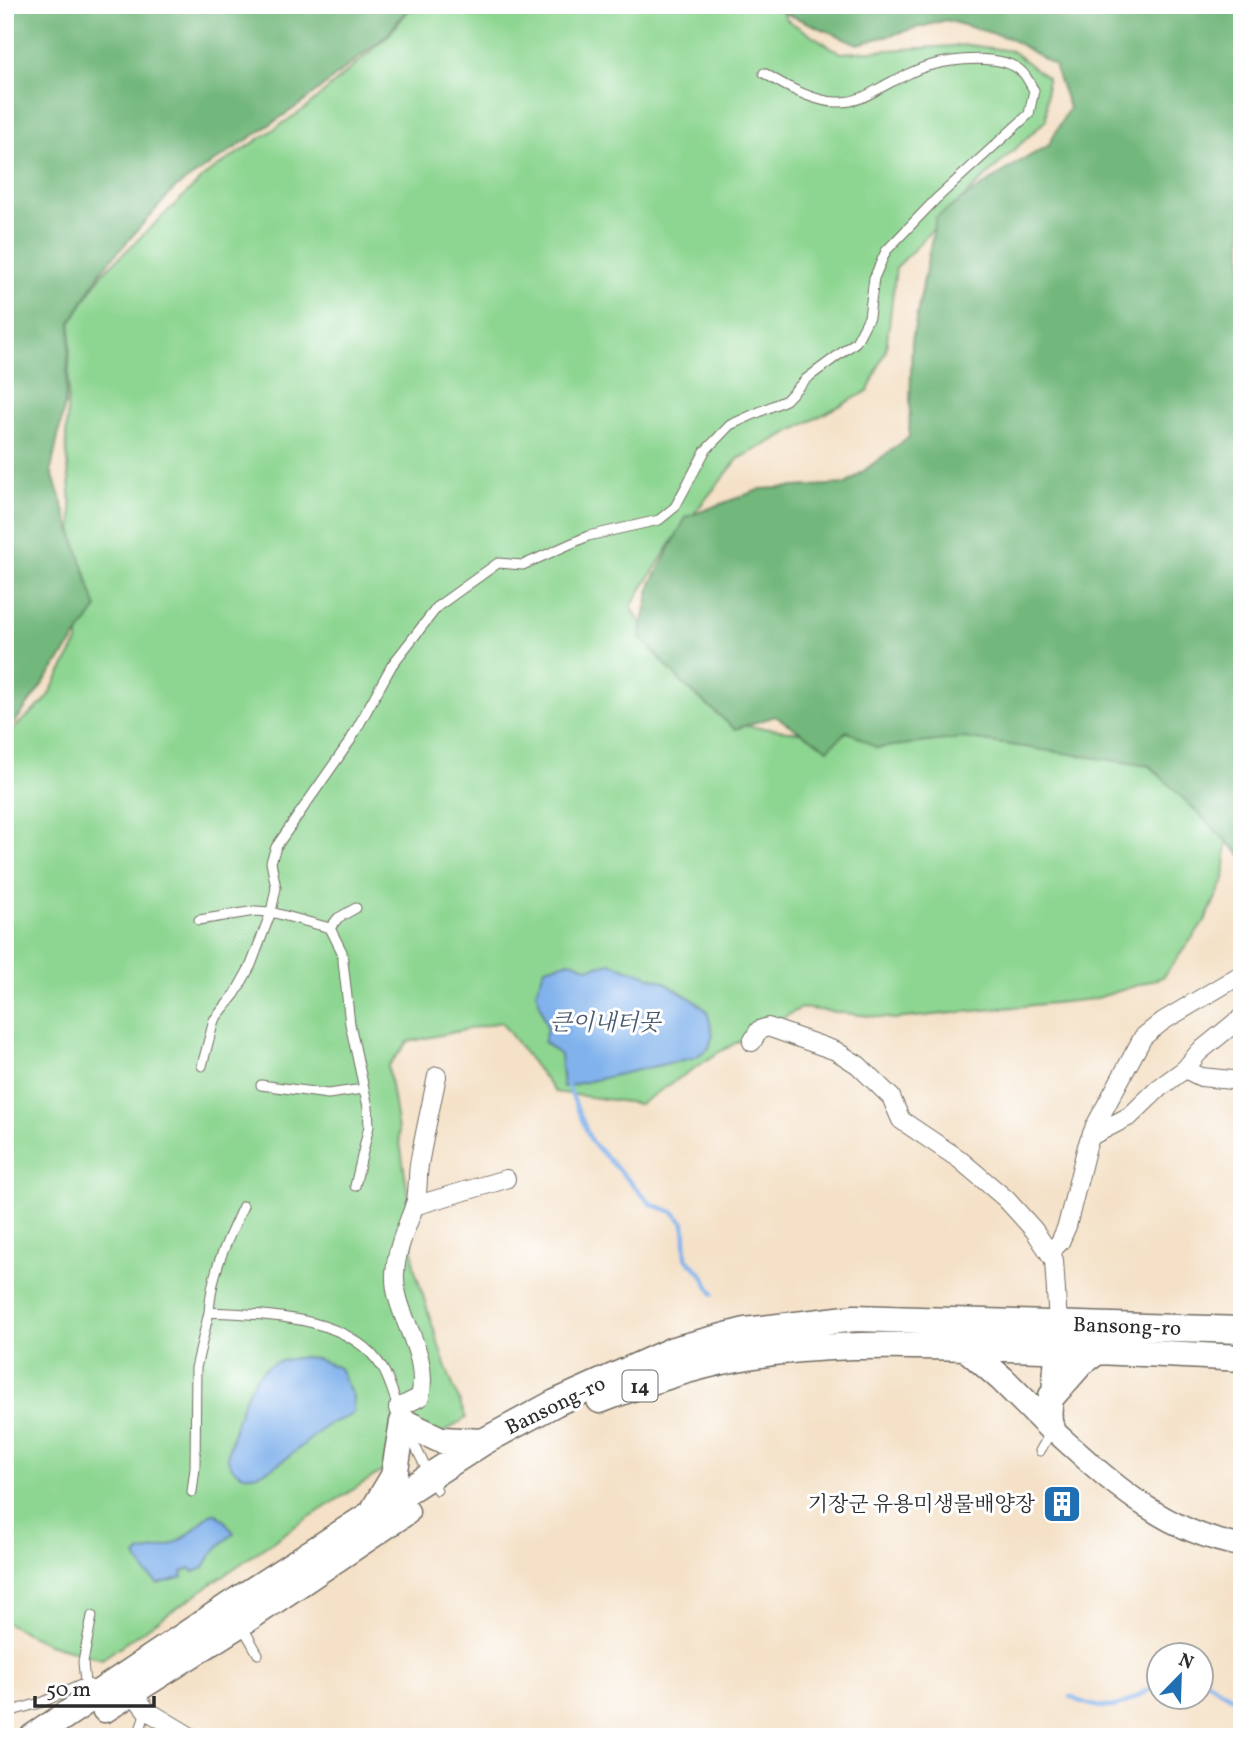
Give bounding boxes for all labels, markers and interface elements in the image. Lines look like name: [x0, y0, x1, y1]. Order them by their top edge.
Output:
water label: 큰이내터못: [549, 1008, 662, 1040]
street label: Bansong-ro: [1072, 1311, 1182, 1344]
street label: Bansong-ro: [501, 1370, 611, 1443]
road number: 14: [622, 1370, 658, 1402]
building icon: 기장군 유용미생물배양장: [1041, 1483, 1083, 1525]
place label: 기장군 유용미생물배양장: [808, 1491, 1036, 1520]
north arrow: [1146, 1640, 1216, 1710]
text: N: [1174, 1648, 1197, 1677]
scale bar: [35, 1665, 154, 1709]
text: 50 m: [46, 1676, 91, 1705]

